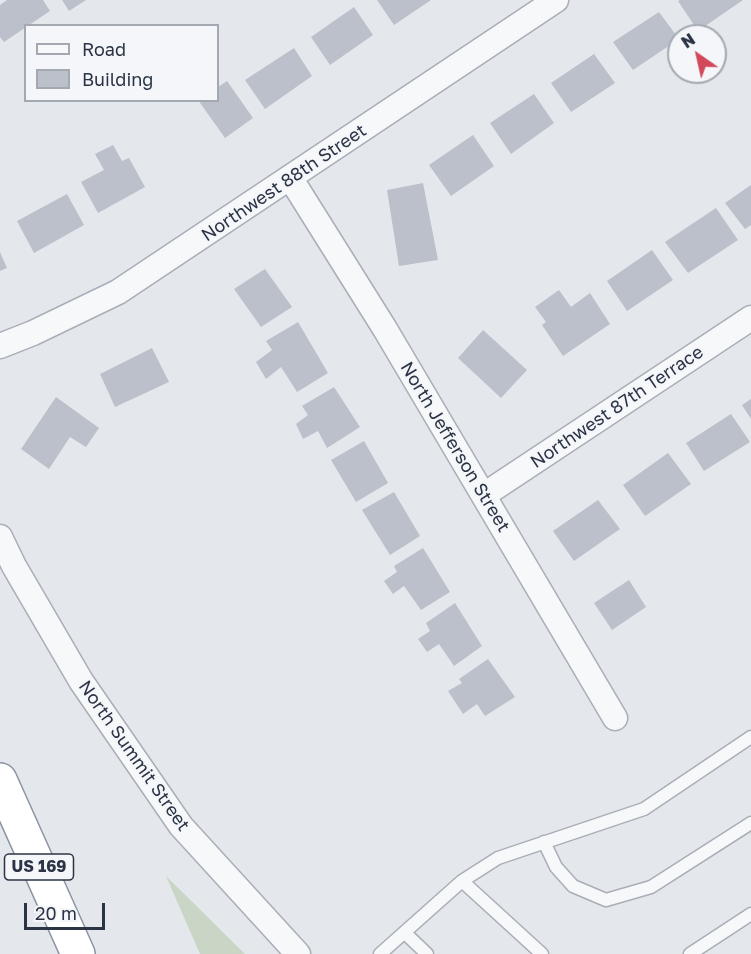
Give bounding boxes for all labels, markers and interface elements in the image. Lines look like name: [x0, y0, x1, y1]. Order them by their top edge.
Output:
legend: [24, 24, 219, 102]
north arrow: [667, 24, 727, 84]
text: N: [677, 29, 699, 52]
text: Road: [82, 38, 126, 60]
text: Building: [82, 68, 153, 90]
street label: Northwest 88th Street: [198, 120, 370, 246]
street label: Northwest 87th Terrace: [527, 341, 707, 473]
street label: North Jefferson Street: [396, 358, 514, 536]
street label: North Summit Street: [74, 677, 194, 835]
road number: US 169: [4, 854, 74, 880]
scale bar: [27, 891, 108, 929]
text: 20 m: [35, 902, 77, 924]

